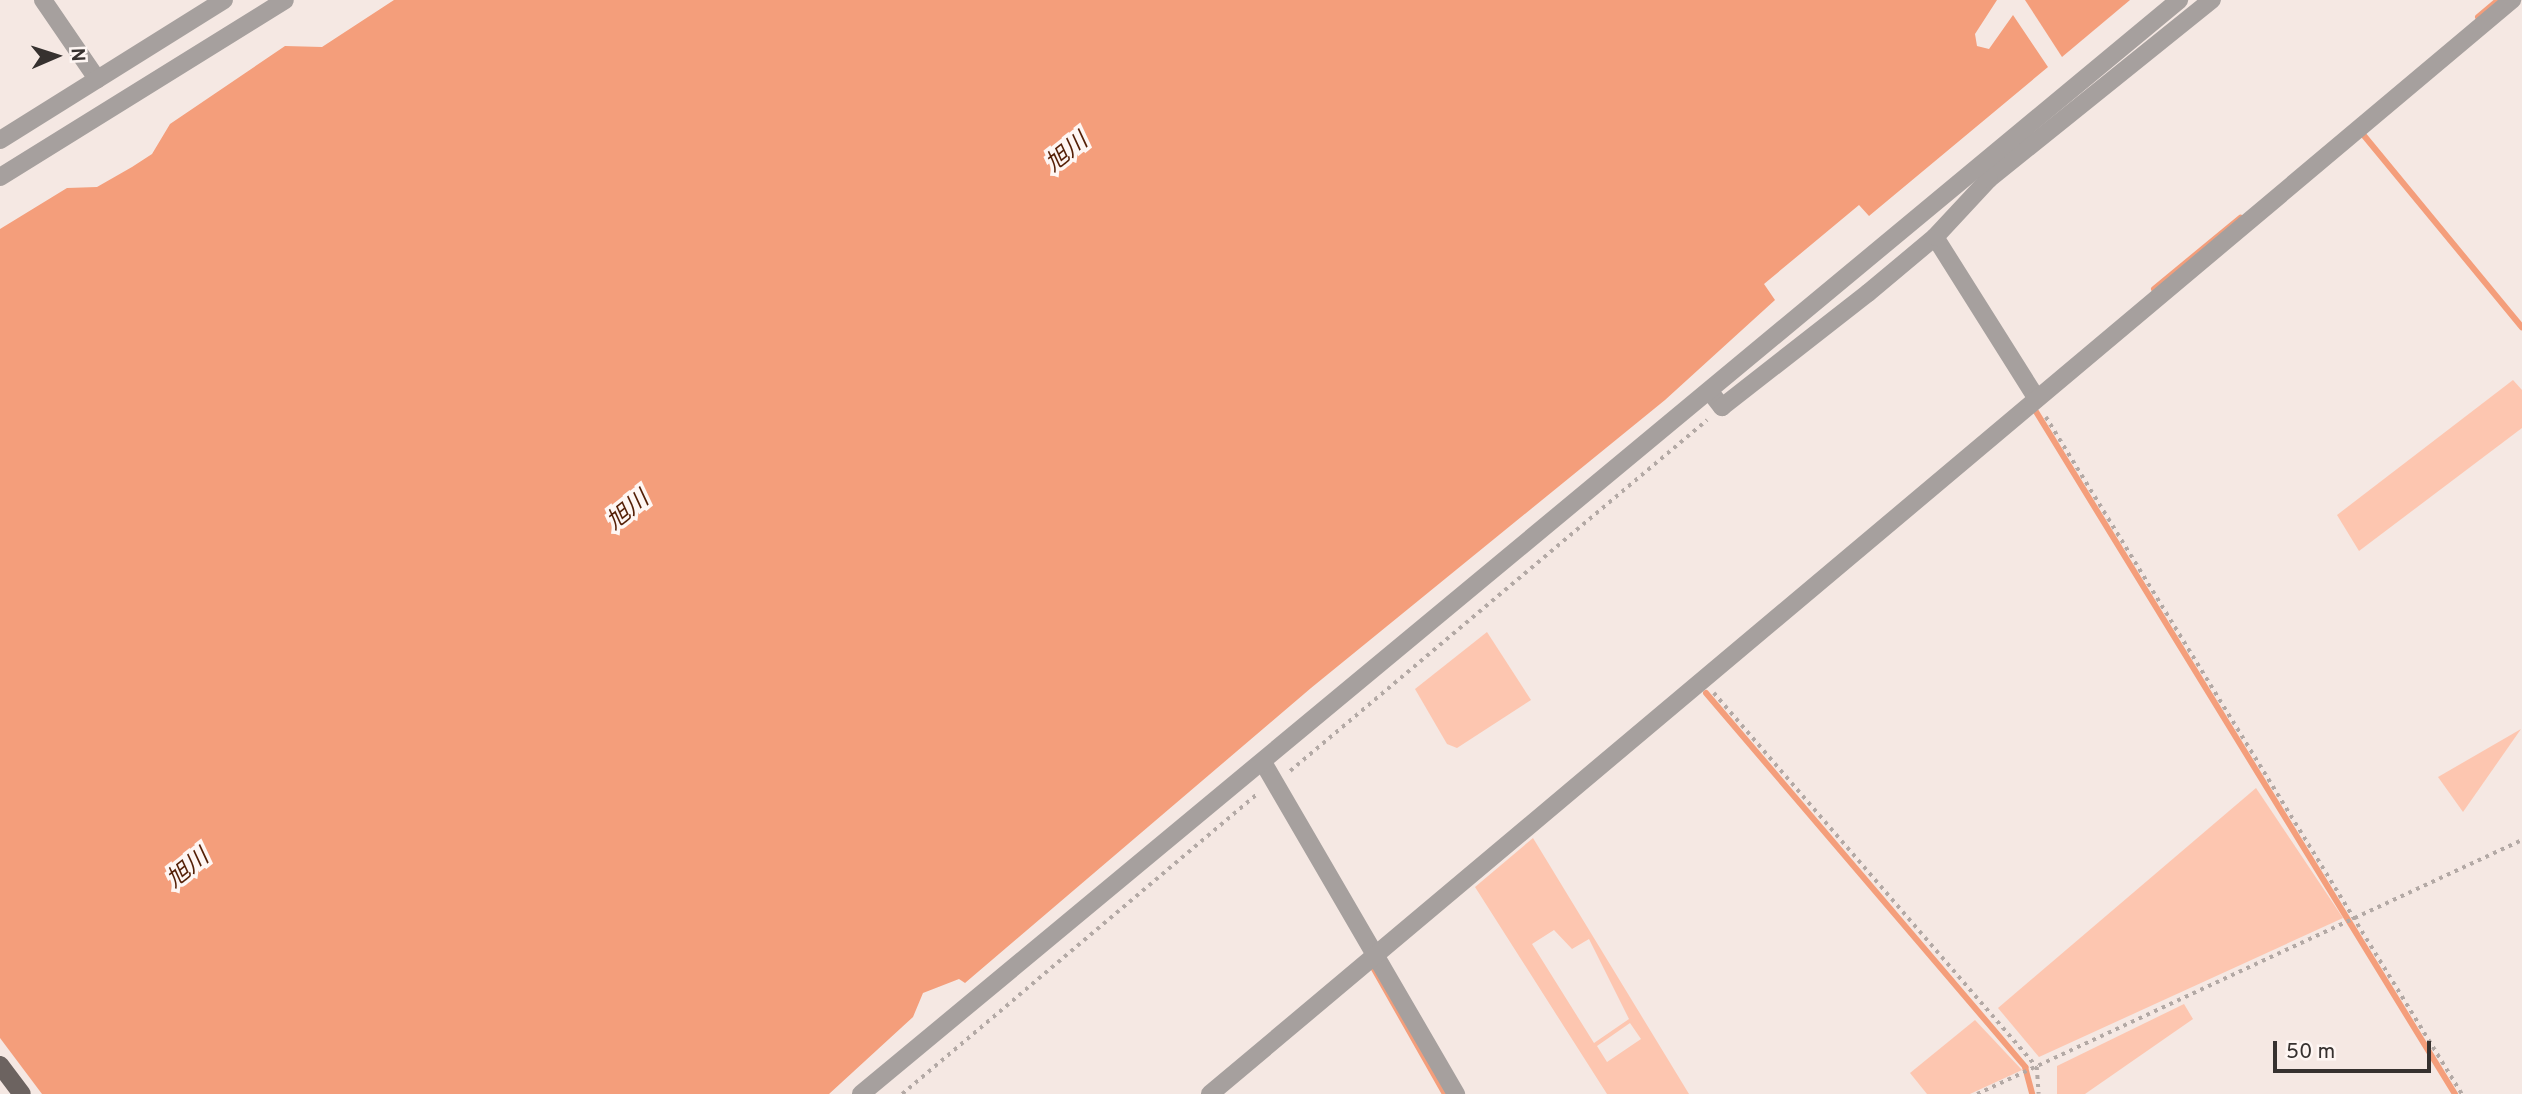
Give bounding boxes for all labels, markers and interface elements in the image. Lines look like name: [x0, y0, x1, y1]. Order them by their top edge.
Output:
north arrow: [21, 21, 91, 91]
text: N: [65, 47, 89, 62]
water label: 旭川: [1041, 129, 1095, 179]
water label: 旭川: [602, 487, 656, 537]
water label: 旭川: [162, 845, 216, 895]
scale bar: [2277, 1028, 2434, 1072]
text: 50 m: [2286, 1039, 2335, 1066]

